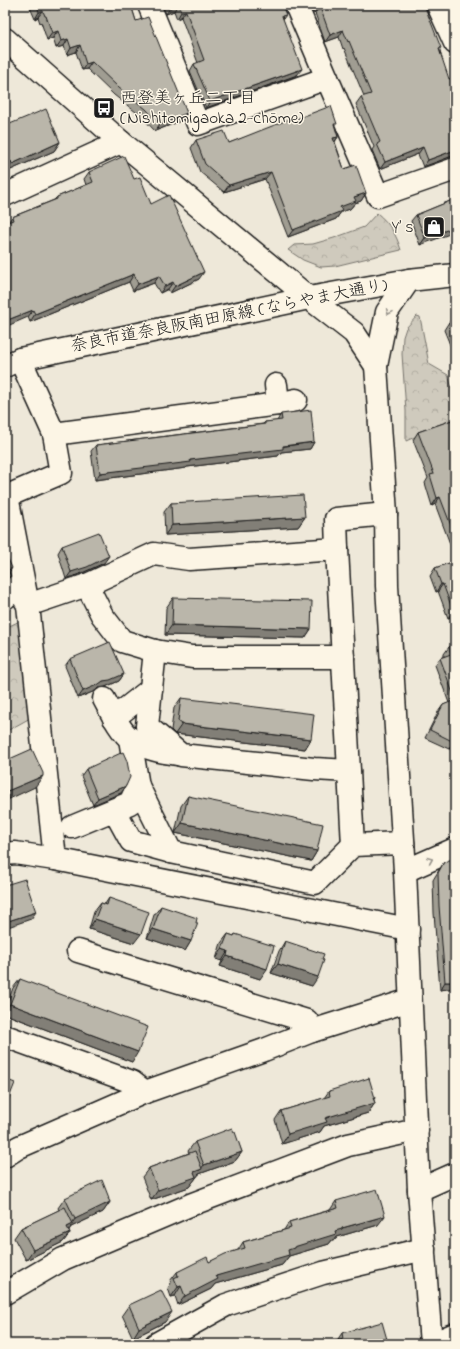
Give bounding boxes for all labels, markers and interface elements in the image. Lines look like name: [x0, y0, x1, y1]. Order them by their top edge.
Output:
place label: 西登美ヶ丘二丁目 (Nishitomigaoka 2-chōme): [120, 86, 303, 133]
bus stop icon: 西登美ヶ丘二丁目 (Nishitomigaoka 2-chōme): [91, 95, 117, 121]
shop icon: Y’ｓ: [421, 214, 447, 240]
place label: Y’ｓ: [391, 215, 418, 240]
street label: 奈良市道奈良阪南田原線 (ならやま大通り): [68, 273, 390, 359]
one-way arrow: [386, 308, 394, 316]
one-way arrow: [426, 857, 433, 865]

